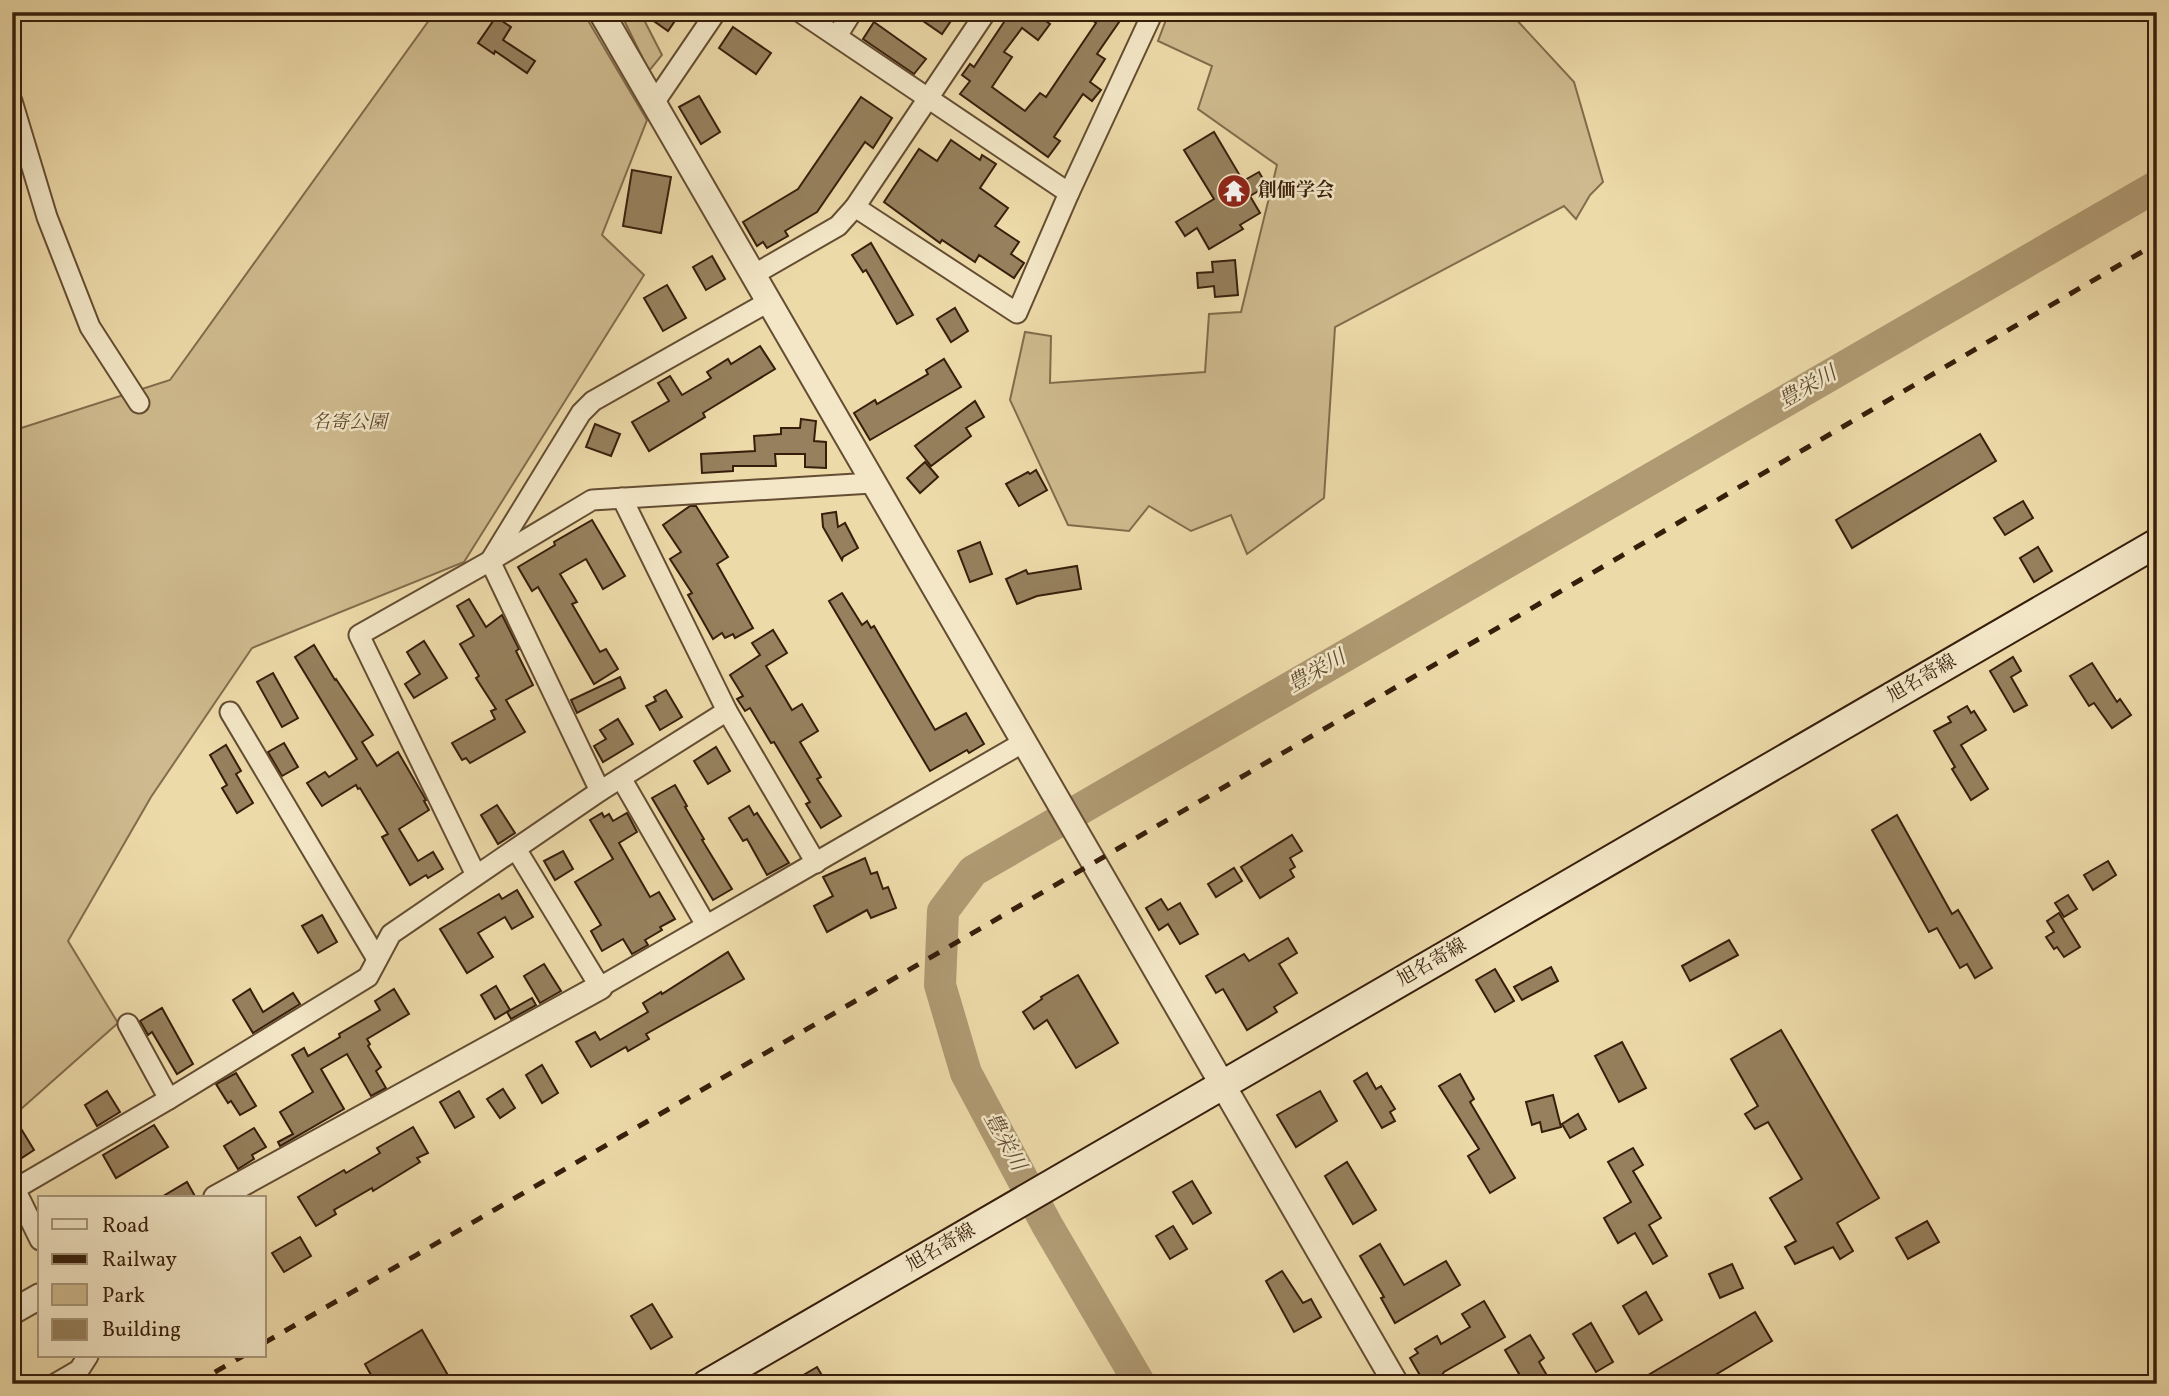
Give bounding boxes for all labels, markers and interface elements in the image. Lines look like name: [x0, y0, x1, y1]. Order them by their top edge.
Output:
temple icon: 創価学会: [1215, 172, 1253, 210]
place label: 創価学会: [1258, 178, 1334, 204]
water label: 豊栄川: [1773, 359, 1844, 416]
park label: 名寄公園: [311, 410, 390, 436]
water label: 豊栄川: [1282, 643, 1353, 700]
street label: 旭名寄線: [1883, 649, 1961, 709]
street label: 旭名寄線: [1393, 933, 1471, 993]
water label: 豊栄川: [976, 1107, 1033, 1178]
legend: [38, 1196, 266, 1358]
text: Road: [102, 1212, 149, 1241]
street label: 旭名寄線: [902, 1218, 980, 1278]
text: Railway: [102, 1246, 178, 1275]
text: Park: [102, 1282, 145, 1311]
text: Building: [102, 1316, 181, 1345]

